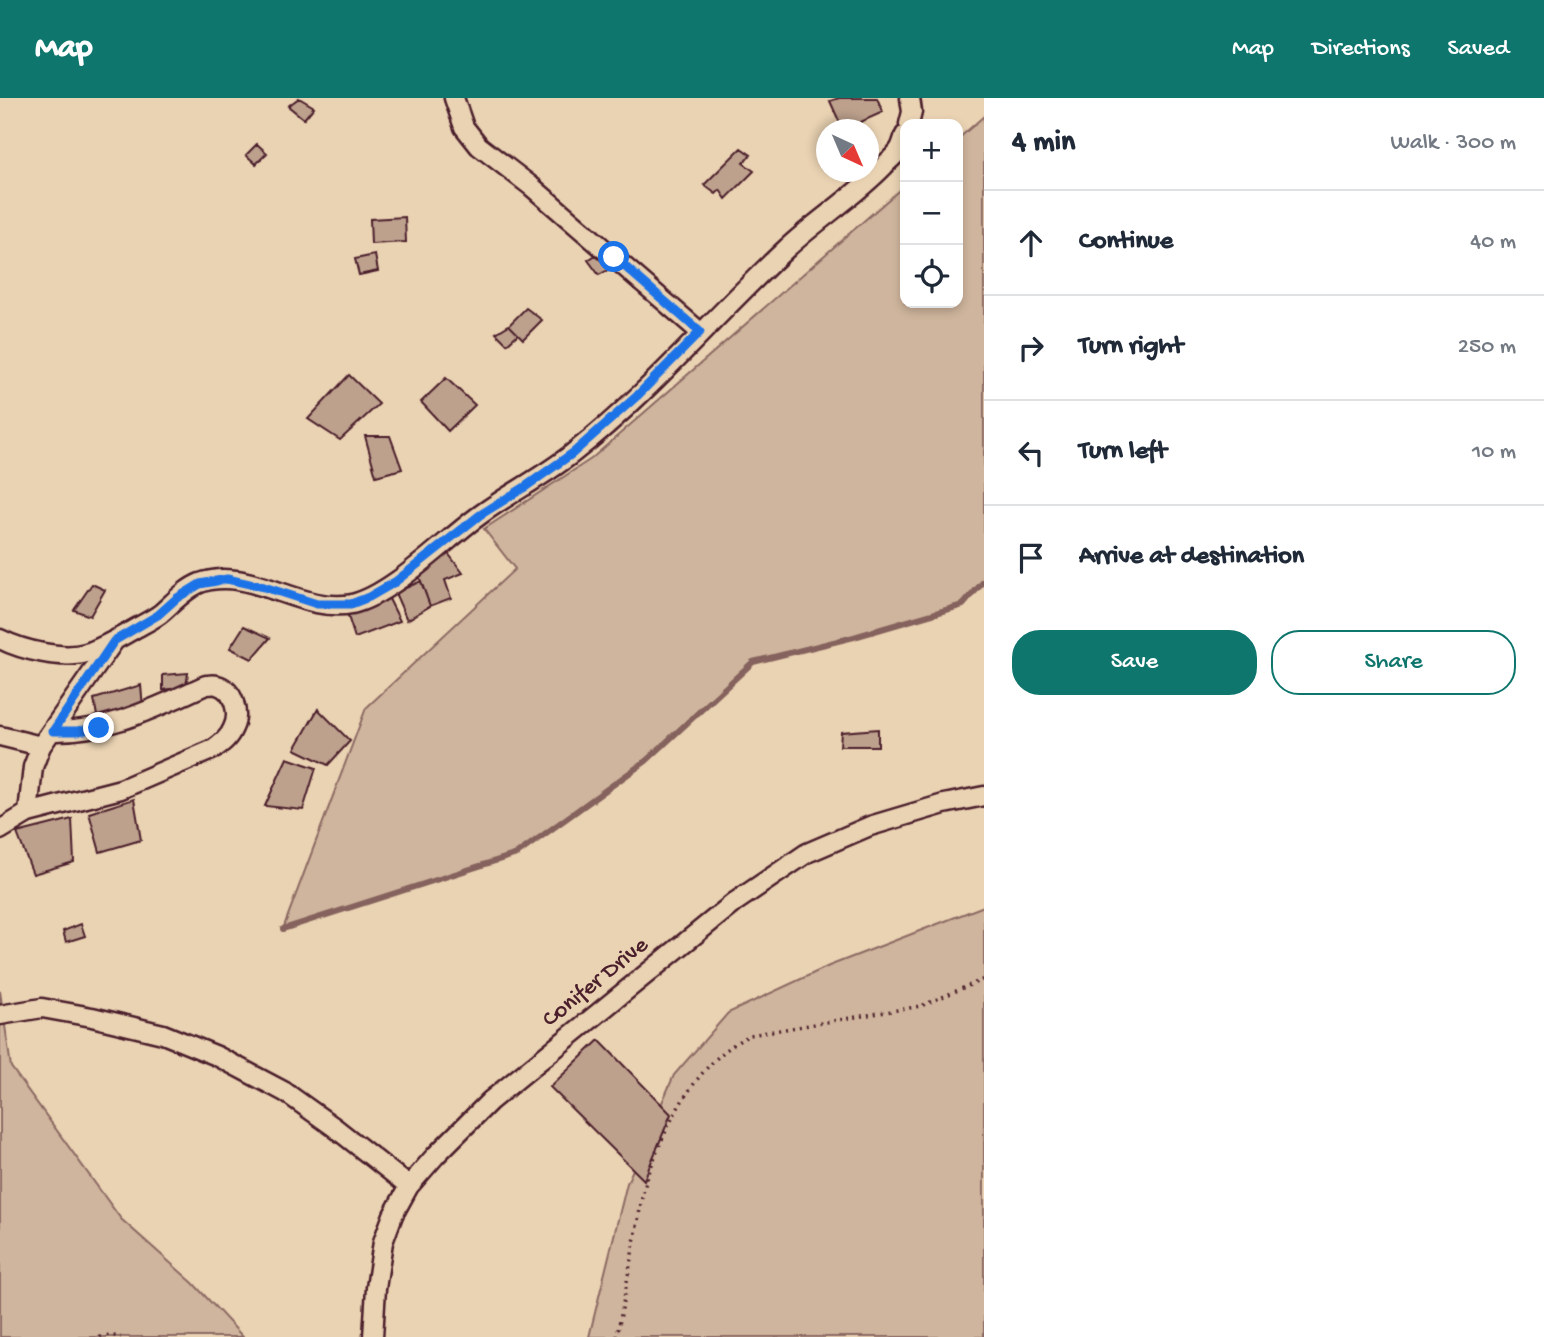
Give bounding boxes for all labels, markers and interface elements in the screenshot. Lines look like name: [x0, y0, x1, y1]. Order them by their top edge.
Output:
text: Map: [35, 30, 92, 68]
text: Map: [1232, 35, 1274, 64]
text: Directions: [1312, 35, 1410, 64]
text: Saved: [1448, 35, 1509, 64]
north arrow: [816, 119, 879, 182]
map controls: [900, 119, 963, 308]
button: +: [900, 119, 963, 182]
text: 4 min: [1012, 126, 1075, 161]
text: Walk · 300 m: [1390, 130, 1516, 157]
button: −: [900, 182, 963, 245]
icon: ahead: [1012, 224, 1050, 262]
text: Continue: [1079, 227, 1173, 258]
text: 40 m: [1470, 229, 1516, 256]
route start: [598, 241, 629, 272]
button: locate: [900, 245, 963, 308]
icon: right: [1012, 329, 1050, 367]
text: Turn right: [1079, 332, 1183, 363]
text: 250 m: [1458, 334, 1516, 361]
icon: left: [1012, 434, 1050, 472]
text: Turn left: [1079, 437, 1167, 468]
text: 10 m: [1472, 439, 1516, 466]
icon: arrive: [1012, 539, 1050, 577]
text: Arrive at destination: [1079, 542, 1304, 573]
button: Save: [1012, 630, 1257, 695]
button: Share: [1271, 630, 1516, 695]
route end: [83, 712, 114, 743]
street label: Conifer Drive: [537, 931, 655, 1035]

